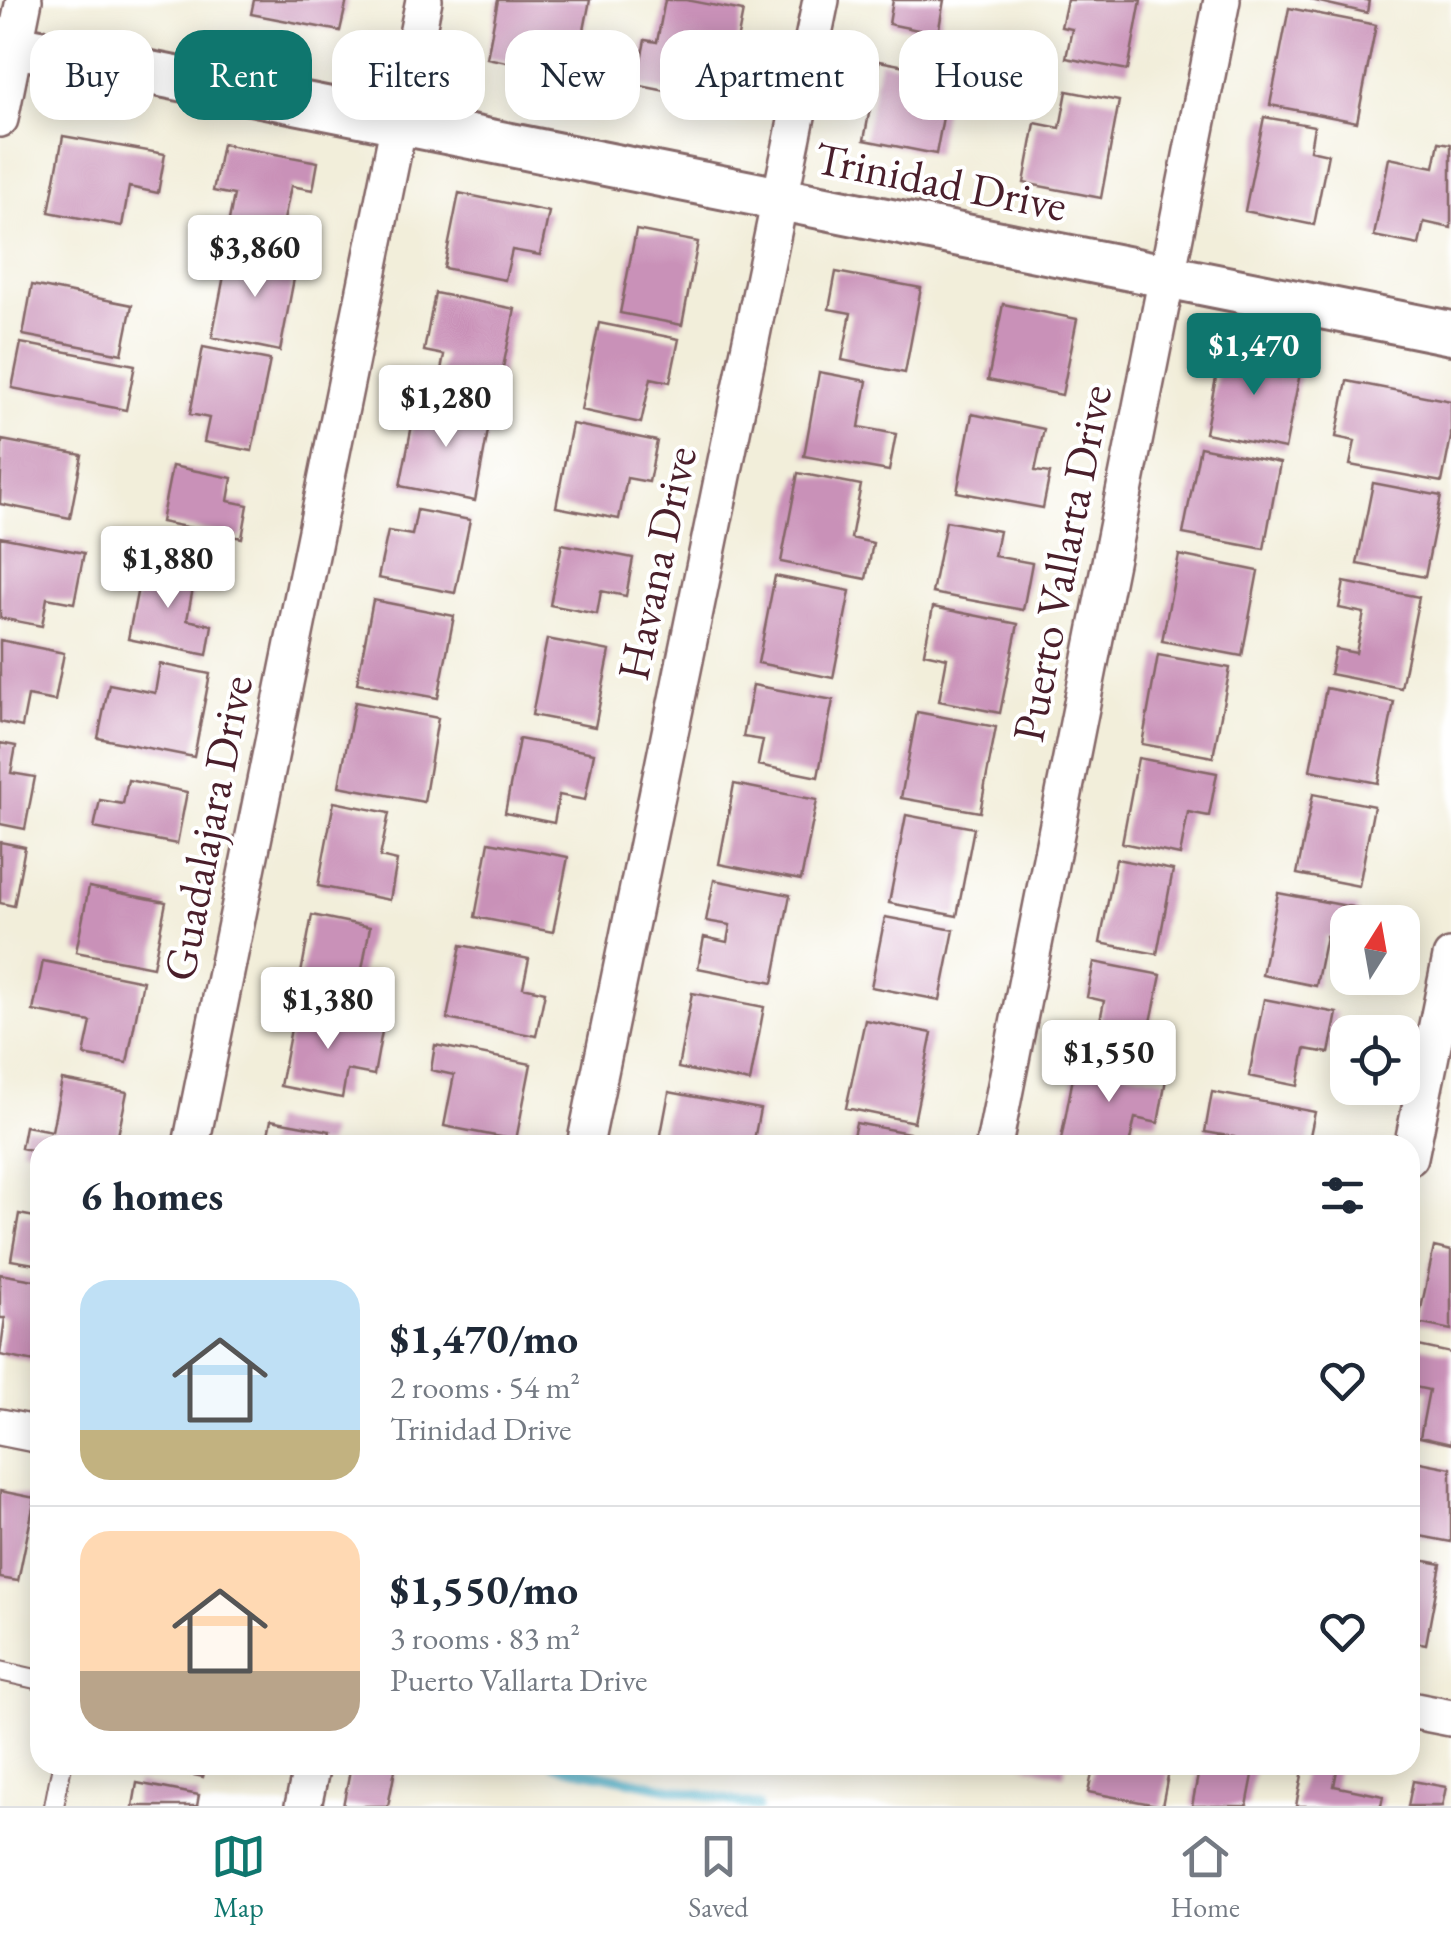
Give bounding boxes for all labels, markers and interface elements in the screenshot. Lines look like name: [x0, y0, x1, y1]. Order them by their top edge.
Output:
chip: Buy: [30, 30, 154, 120]
chip: Rent: [174, 30, 312, 120]
chip: Filters: [332, 30, 485, 120]
chip: New: [505, 30, 640, 120]
chip: Apartment: [660, 30, 879, 120]
chip: House: [899, 30, 1058, 120]
street label: Trinidad Drive: [810, 128, 1072, 234]
pin: $3,860: [174, 215, 336, 300]
text: $3,860: [210, 226, 300, 268]
pin: $1,470: [1173, 313, 1335, 398]
text: $1,470: [1209, 324, 1299, 366]
pin: $1,280: [365, 365, 527, 450]
text: $1,280: [401, 376, 491, 418]
street label: Puerto Vallarta Drive: [998, 380, 1124, 746]
street label: Havana Drive: [603, 441, 709, 685]
pin: $1,880: [87, 526, 249, 611]
text: $1,880: [123, 537, 213, 579]
street label: Guadalajara Drive: [149, 670, 265, 986]
north arrow: [1330, 905, 1420, 995]
map controls: [1330, 905, 1420, 1105]
pin: $1,380: [247, 967, 409, 1052]
text: $1,380: [283, 978, 373, 1020]
button: locate: [1330, 1015, 1420, 1105]
pin: $1,550: [1028, 1020, 1190, 1105]
text: $1,550: [1064, 1031, 1154, 1073]
text: 6 homes: [80, 1168, 223, 1223]
icon: filters: [1315, 1168, 1370, 1223]
text: $1,470/mo: [390, 1311, 578, 1366]
icon: home: [160, 1320, 280, 1440]
icon: heart: [1315, 1353, 1370, 1408]
text: 2 rooms · 54 m²: [390, 1366, 580, 1408]
text: Trinidad Drive: [390, 1408, 571, 1450]
text: $1,550/mo: [390, 1562, 578, 1617]
icon: home: [160, 1571, 280, 1691]
icon: heart: [1315, 1604, 1370, 1659]
text: 3 rooms · 83 m²: [390, 1617, 580, 1659]
text: Puerto Vallarta Drive: [390, 1659, 647, 1701]
tab: Map: [211, 1829, 266, 1925]
tab: Saved: [688, 1829, 748, 1925]
tab: Home: [1171, 1829, 1240, 1925]

